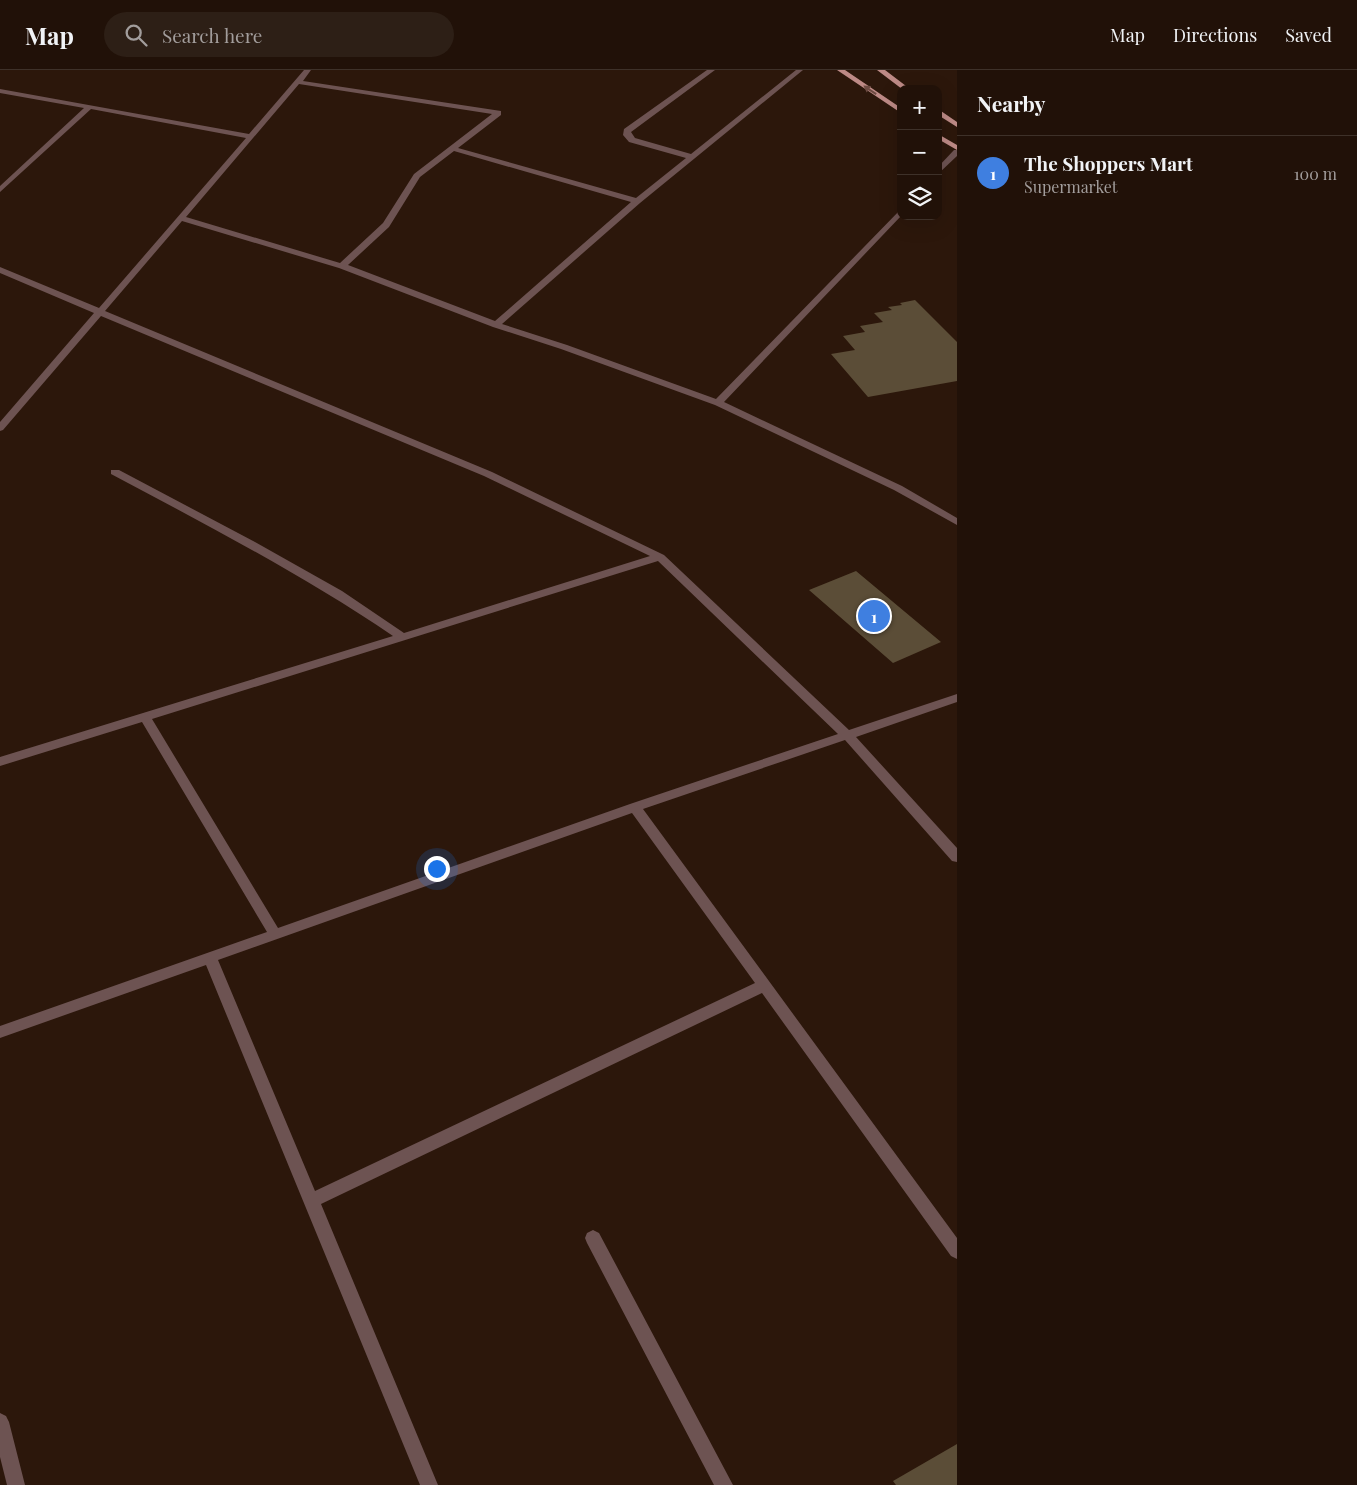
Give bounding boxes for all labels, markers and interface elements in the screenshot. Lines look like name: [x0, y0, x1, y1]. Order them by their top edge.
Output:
search box: [104, 12, 454, 57]
text: Map: [25, 19, 74, 51]
icon: search: [122, 21, 150, 49]
text: Search here: [162, 22, 262, 48]
text: Map: [1110, 23, 1145, 47]
text: Directions: [1173, 23, 1257, 47]
text: Saved: [1285, 23, 1332, 47]
one-way arrow: [864, 85, 877, 95]
map controls: [897, 85, 942, 220]
button: +: [897, 85, 942, 130]
text: Nearby: [977, 89, 1046, 117]
button: −: [897, 130, 942, 175]
text: The Shoppers Mart: [1024, 150, 1193, 176]
text: 1: [990, 163, 996, 184]
text: 100 m: [1294, 163, 1337, 184]
button: layers: [897, 175, 942, 220]
text: Supermarket: [1024, 176, 1118, 197]
pin: 1: [858, 597, 890, 635]
your location: [424, 856, 450, 882]

